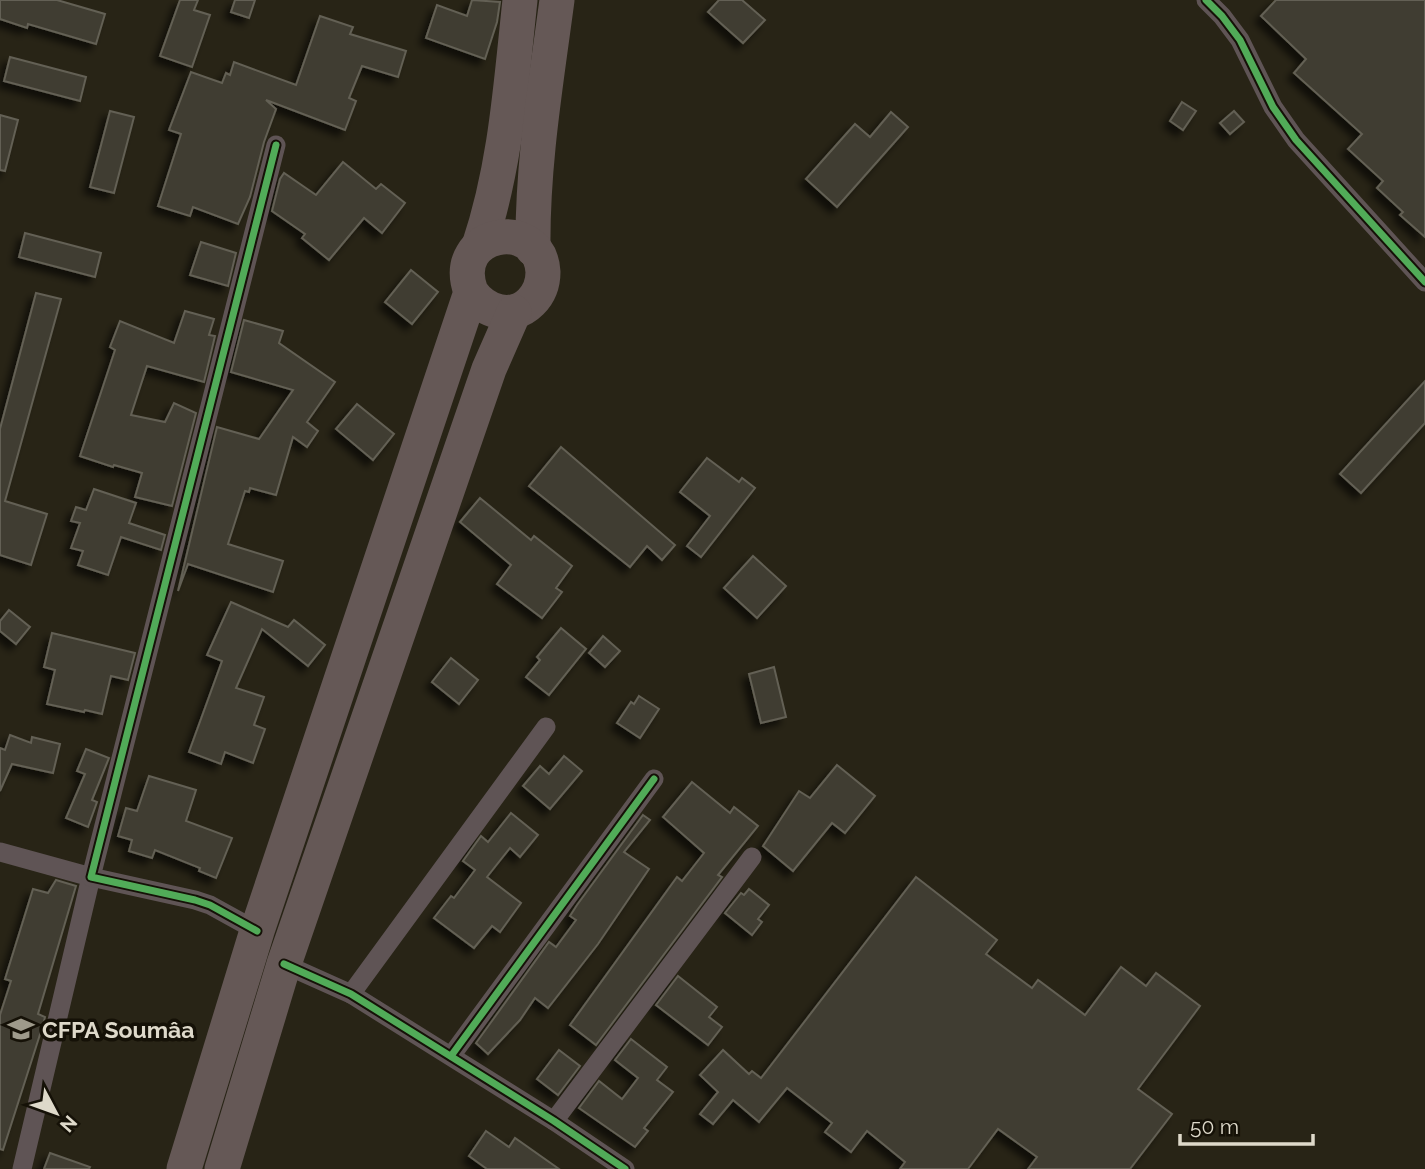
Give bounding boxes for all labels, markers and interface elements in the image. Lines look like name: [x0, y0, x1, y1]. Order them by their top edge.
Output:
school or university icon: CFPA Soumâa: [6, 1014, 36, 1044]
place label: CFPA Soumâa: [42, 1016, 194, 1043]
north arrow: [21, 1078, 91, 1148]
scale bar: [1180, 1102, 1313, 1146]
text: N: [56, 1111, 82, 1137]
text: 50 m: [1190, 1114, 1239, 1139]

